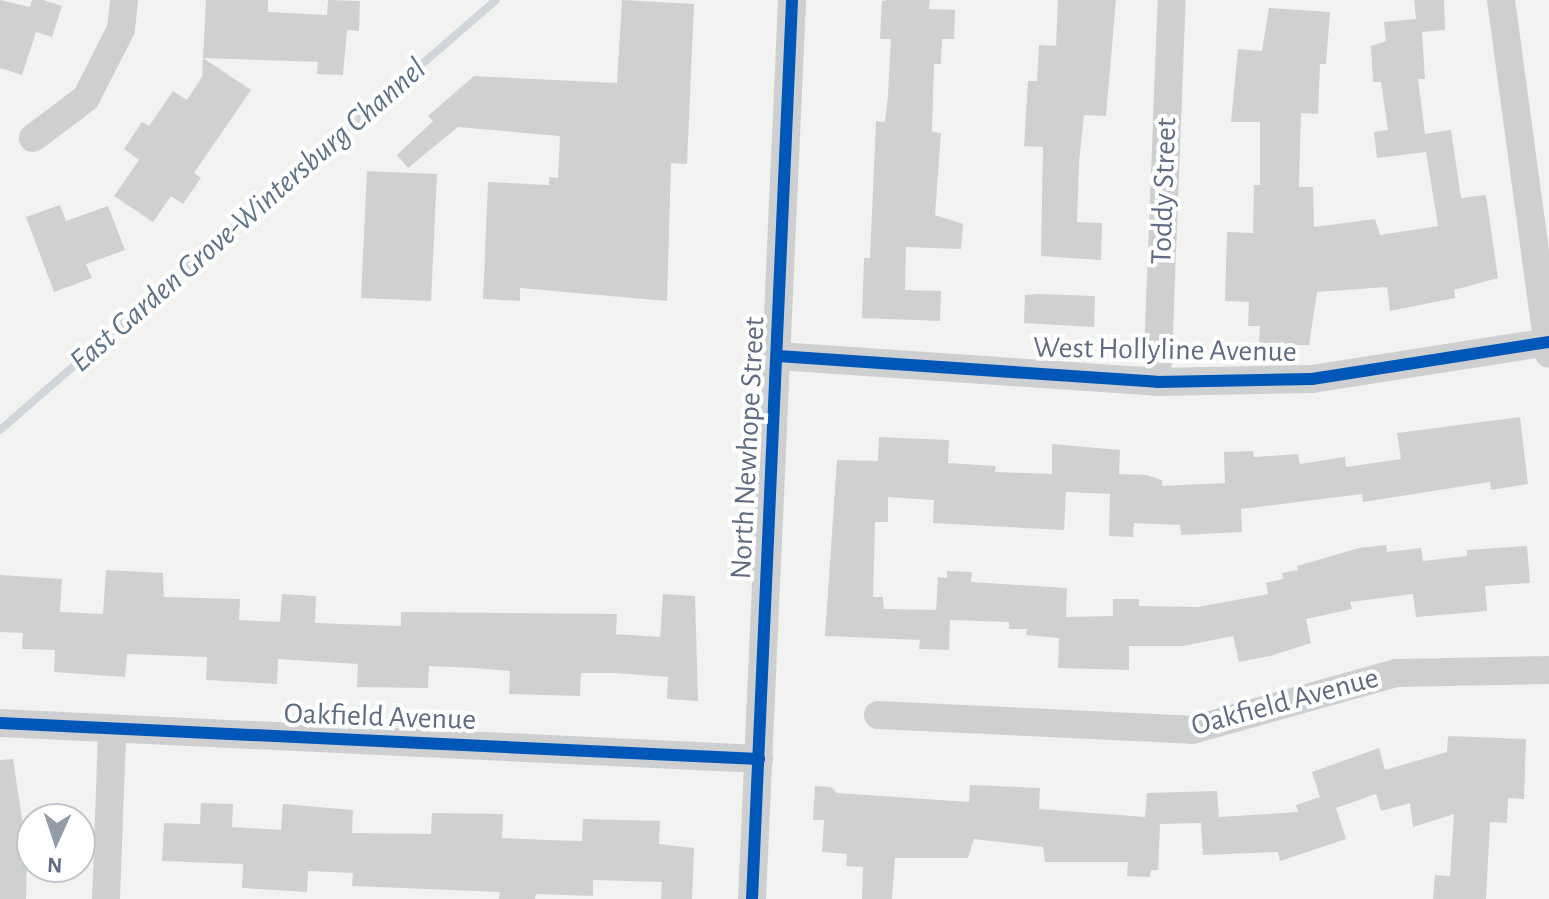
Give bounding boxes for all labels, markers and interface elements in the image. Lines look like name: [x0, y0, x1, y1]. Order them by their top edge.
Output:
water label: East Garden Grove-Wintersburg Channel: [62, 50, 434, 380]
street label: Toddy Street: [1143, 117, 1185, 265]
street label: North Newhope Street: [723, 316, 773, 580]
street label: West Hollyline Avenue: [1033, 330, 1297, 370]
street label: Oakfield Avenue: [1187, 660, 1383, 744]
street label: Oakfield Avenue: [283, 696, 477, 738]
north arrow: [16, 803, 96, 883]
text: N: [47, 854, 63, 876]

